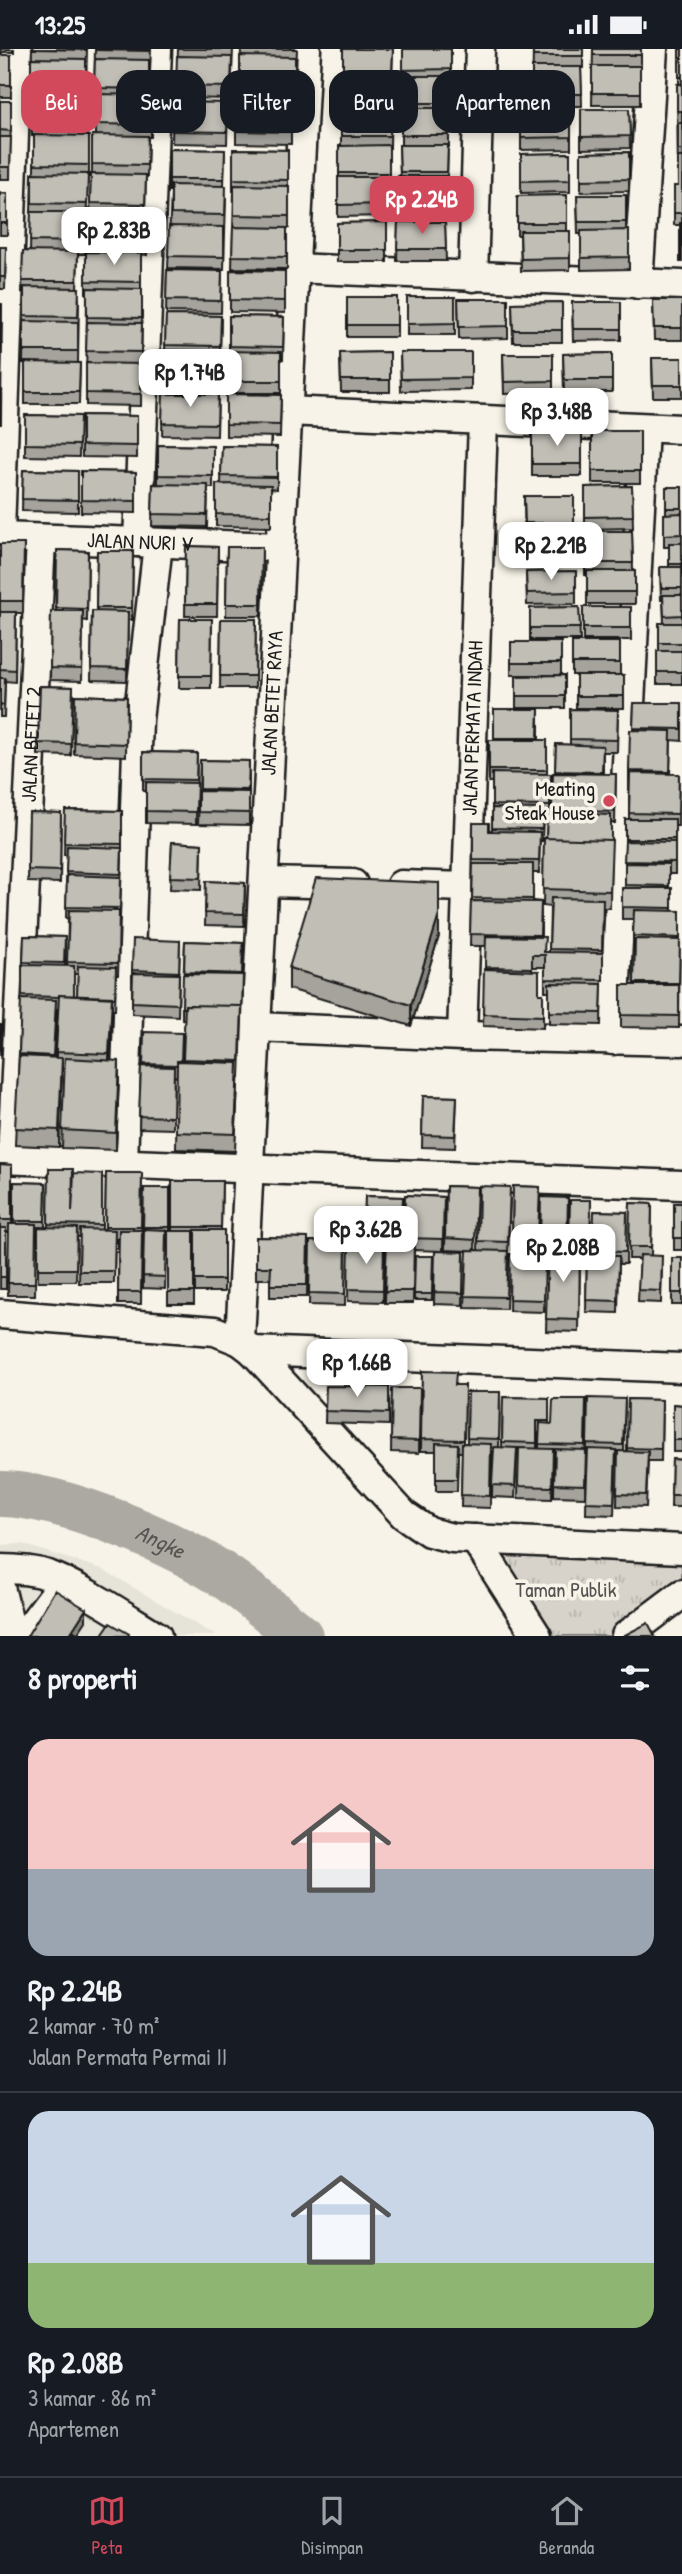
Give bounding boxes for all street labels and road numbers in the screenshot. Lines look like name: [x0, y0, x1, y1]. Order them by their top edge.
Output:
street label: JALAN NURI V: [86, 525, 194, 558]
street label: JALAN BETET RAYA: [253, 630, 290, 776]
street label: JALAN PERMATA INDAH: [455, 640, 489, 816]
street label: JALAN BETET 2: [14, 686, 48, 803]

